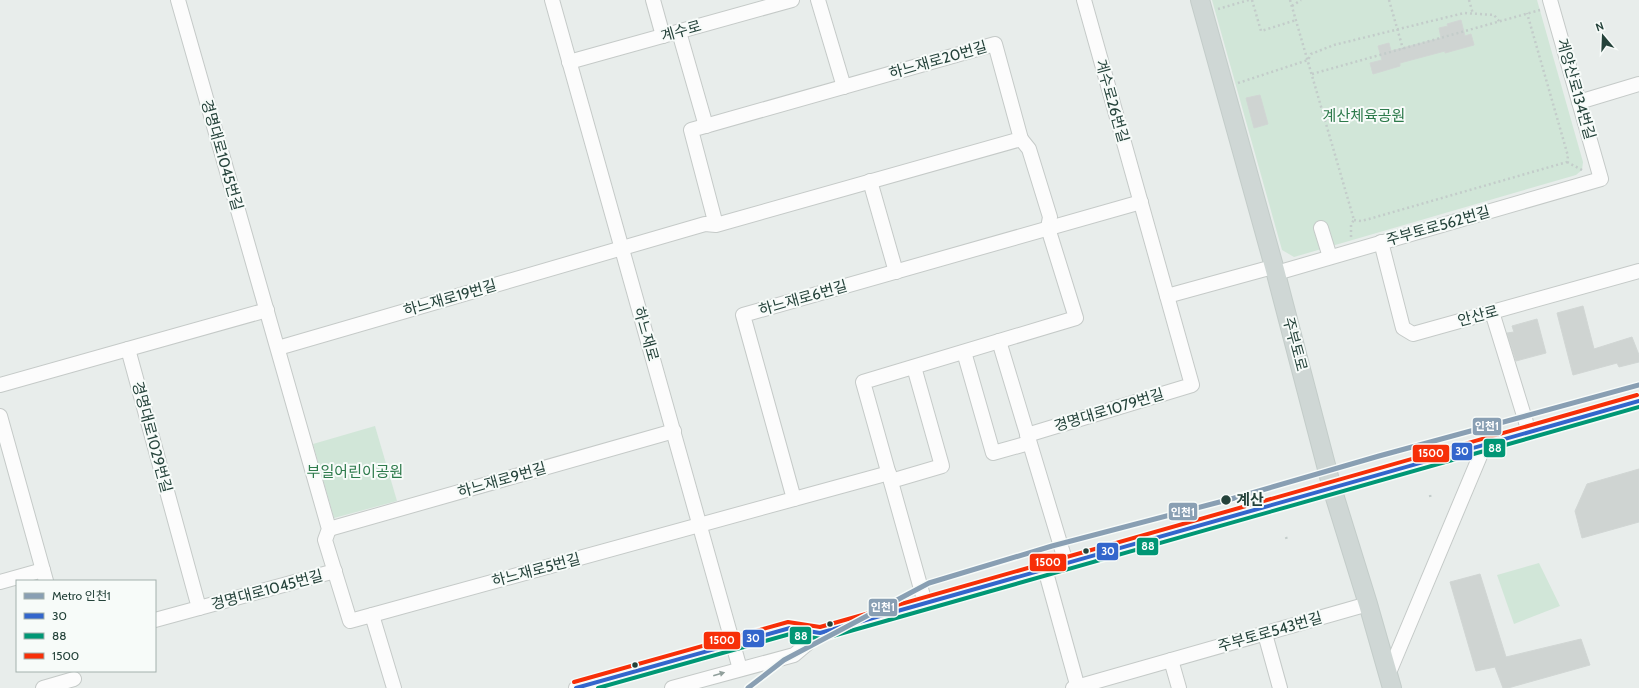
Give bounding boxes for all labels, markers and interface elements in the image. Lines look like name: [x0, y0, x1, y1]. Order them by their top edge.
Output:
north arrow: [1583, 16, 1623, 56]
street label: 계수로: [659, 17, 703, 45]
text: N: [1594, 19, 1606, 34]
street label: 계양산로134번길: [1553, 36, 1599, 142]
street label: 하느재로20번길: [887, 37, 989, 83]
street label: 계수로26번길: [1092, 57, 1132, 145]
street label: 경명대로1045번길: [198, 97, 246, 213]
park label: 계산체육공원: [1323, 107, 1405, 125]
street label: 주부토로562번길: [1384, 203, 1492, 249]
street label: 하느재로19번길: [401, 276, 499, 320]
street label: 하느재로6번길: [757, 277, 849, 319]
street label: 안산로: [1456, 302, 1500, 330]
street label: 하느재로: [630, 305, 662, 363]
street label: 주부토로: [1279, 315, 1311, 373]
street label: 경명대로1029번길: [128, 379, 176, 495]
street label: 경명대로1079번길: [1052, 385, 1166, 435]
line badge: 인천1: [1472, 417, 1502, 436]
text: 인천1: [1475, 419, 1499, 433]
line badge: 88: [1483, 438, 1506, 458]
text: 88: [1488, 441, 1502, 455]
line badge: 30: [1451, 442, 1473, 461]
line badge: 1500: [1412, 444, 1450, 463]
text: 30: [1455, 444, 1469, 458]
text: 1500: [1418, 446, 1444, 460]
street label: 하느재로9번길: [456, 459, 548, 501]
park label: 부일어린이공원: [307, 463, 403, 481]
place label: 계산: [1236, 491, 1264, 509]
marker: 계산: [1219, 493, 1233, 507]
line badge: 인천1: [1168, 502, 1198, 521]
text: 인천1: [1171, 505, 1195, 519]
line badge: 88: [1136, 537, 1159, 556]
text: 88: [1141, 539, 1155, 553]
line badge: 30: [1096, 542, 1119, 561]
text: 30: [1101, 544, 1115, 558]
unlabelled marker: [1081, 546, 1091, 556]
street label: 하느재로5번길: [490, 550, 582, 590]
line badge: 1500: [1029, 553, 1067, 572]
text: 1500: [1035, 555, 1061, 569]
street label: 경명대로1045번길: [209, 566, 325, 614]
legend: [16, 580, 156, 672]
text: Metro 인천1: [52, 588, 111, 603]
line badge: 인천1: [868, 598, 898, 617]
text: 인천1: [871, 600, 895, 614]
text: 30: [52, 608, 67, 623]
street label: 주부토로543번길: [1216, 609, 1324, 655]
unlabelled marker: [825, 619, 835, 629]
line badge: 88: [789, 626, 812, 645]
text: 88: [52, 628, 67, 643]
line badge: 30: [742, 629, 765, 648]
text: 88: [794, 629, 808, 643]
line badge: 1500: [703, 631, 741, 650]
text: 30: [746, 631, 760, 645]
text: 1500: [709, 633, 735, 647]
text: 1500: [52, 648, 79, 663]
unlabelled marker: [630, 660, 640, 670]
one-way arrow: [713, 671, 726, 677]

